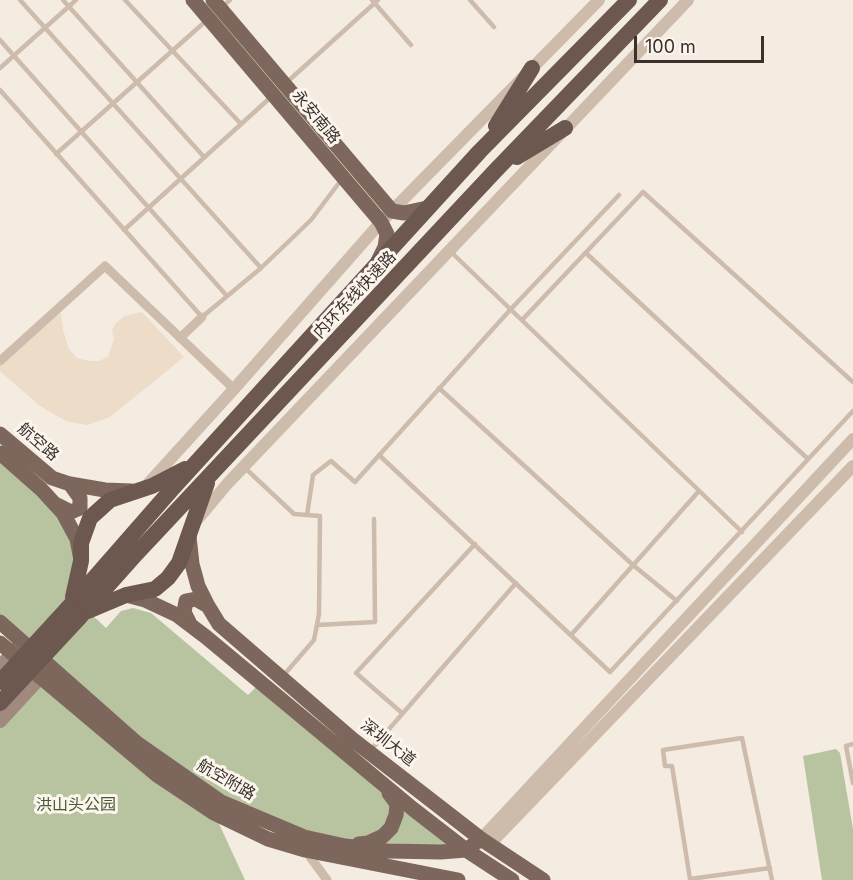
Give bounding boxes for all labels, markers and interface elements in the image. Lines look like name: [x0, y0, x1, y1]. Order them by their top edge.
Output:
scale bar: [637, 24, 768, 62]
text: 100 m: [645, 36, 696, 57]
street label: 永安南路: [288, 86, 344, 148]
street label: 内环东线快速路: [310, 247, 400, 343]
street label: 航空路: [14, 419, 62, 465]
street label: 深圳大道: [357, 716, 419, 770]
street label: 航空附路: [193, 756, 259, 804]
park label: 洪山头公园: [36, 795, 116, 815]

